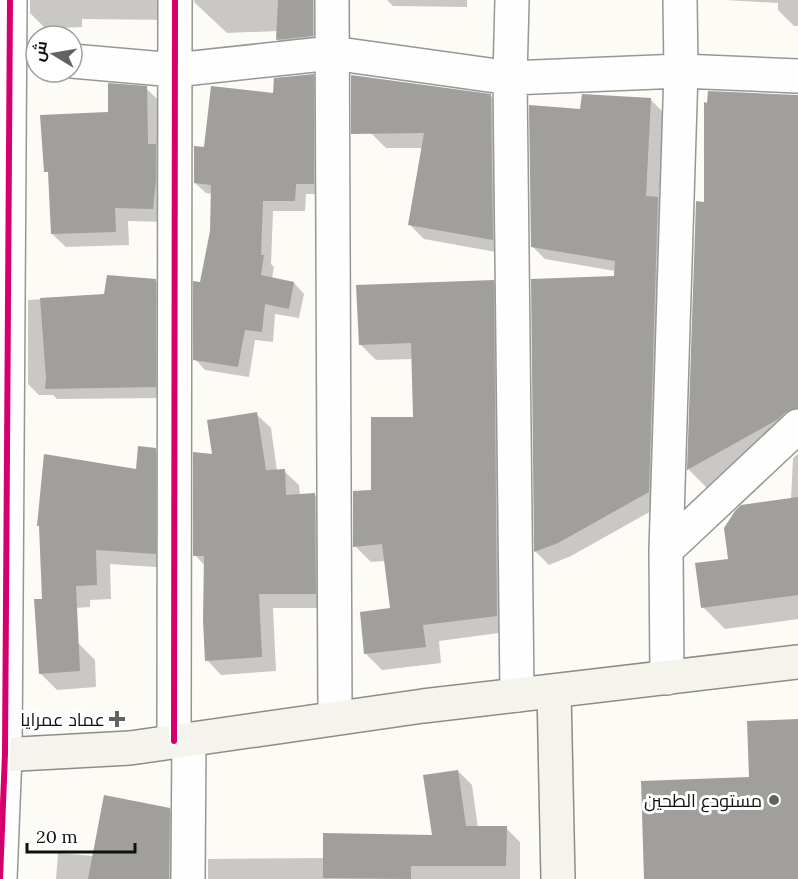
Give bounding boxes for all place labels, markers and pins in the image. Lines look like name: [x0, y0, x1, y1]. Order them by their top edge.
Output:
place label: عماد عمرايا: [20, 708, 105, 731]
marker: عماد عمرايا: [110, 712, 124, 726]
place label: مستودع الطحين: [644, 789, 762, 813]
marker: مستودع الطحين: [767, 793, 781, 807]

